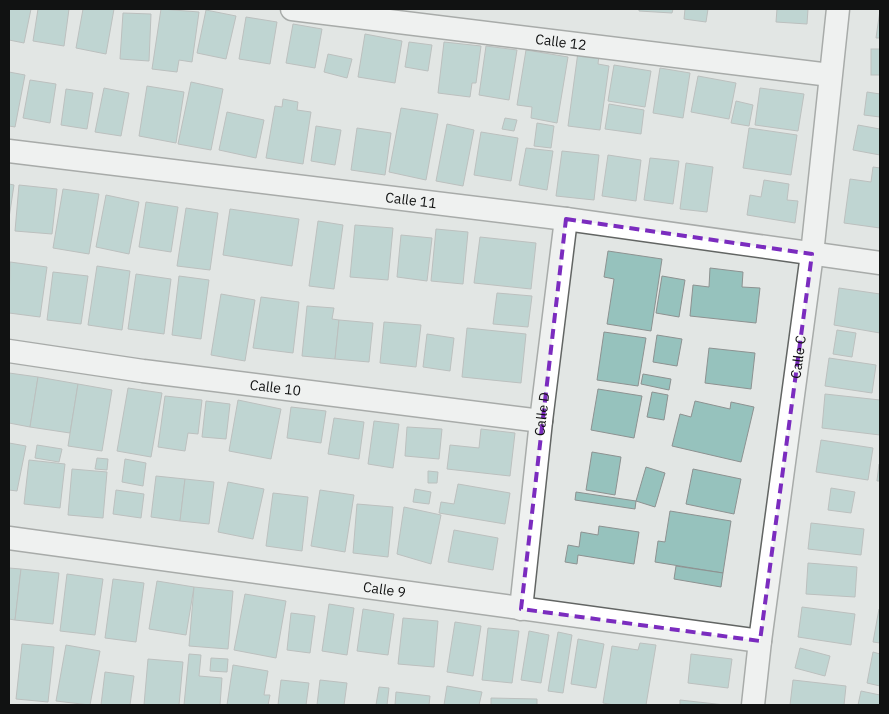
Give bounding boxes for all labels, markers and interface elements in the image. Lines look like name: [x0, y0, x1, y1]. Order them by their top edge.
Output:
street label: Calle 12: [534, 30, 588, 54]
street label: Calle 11: [384, 188, 438, 212]
street label: Calle C: [786, 334, 810, 380]
street label: Calle 10: [249, 375, 302, 400]
street label: Calle D: [530, 391, 553, 437]
street label: Calle 9: [362, 578, 407, 601]

